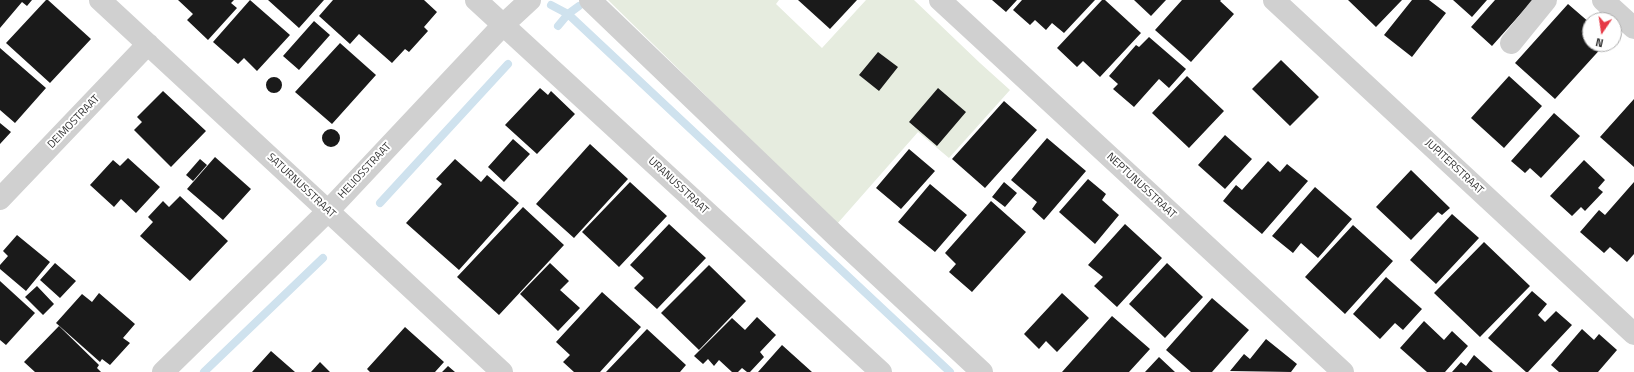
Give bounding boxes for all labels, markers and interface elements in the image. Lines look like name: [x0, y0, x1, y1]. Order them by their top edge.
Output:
north arrow: [1582, 12, 1622, 52]
text: N: [1594, 34, 1605, 51]
street label: DEIMOSTRAAT: [45, 93, 103, 151]
street label: JUPITERSTRAAT: [1422, 137, 1486, 197]
street label: HELIOSSTRAAT: [336, 140, 394, 202]
street label: NEPTUNUSSTRAAT: [1104, 150, 1178, 222]
street label: SATURNUSSTRAAT: [264, 151, 338, 221]
street label: URANUSSTRAAT: [645, 155, 711, 217]

